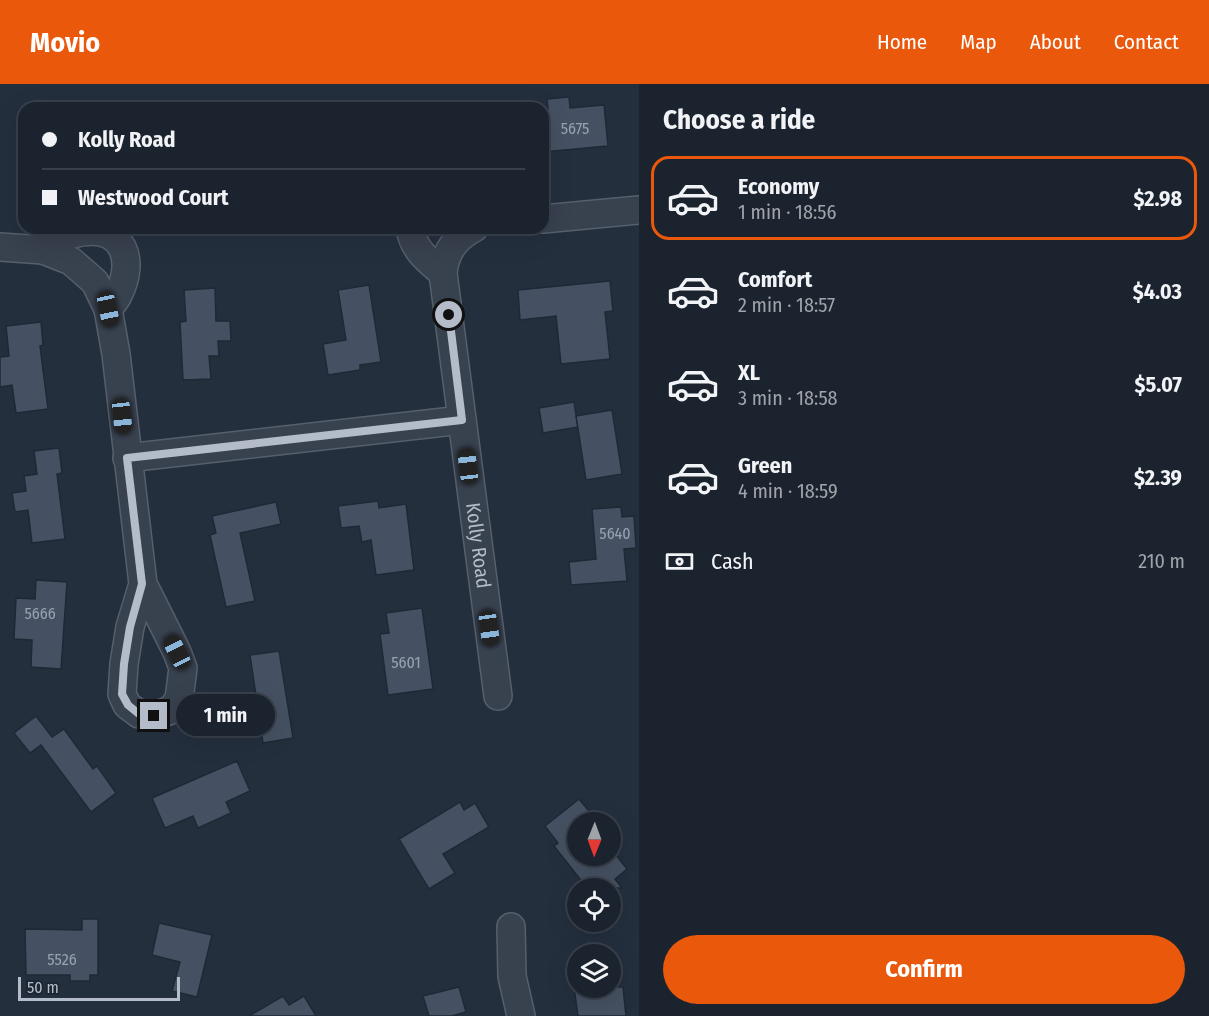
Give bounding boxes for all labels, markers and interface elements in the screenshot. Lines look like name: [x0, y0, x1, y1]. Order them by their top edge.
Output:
text: Movio: [30, 26, 100, 59]
text: Home: [877, 29, 927, 55]
text: Map: [960, 29, 997, 55]
text: About: [1030, 29, 1081, 55]
text: Contact: [1114, 29, 1179, 55]
text: Choose a ride: [663, 104, 815, 136]
house number: 5675: [561, 119, 589, 138]
text: Kolly Road: [78, 126, 176, 153]
icon: car: [666, 171, 720, 225]
text: Economy: [738, 173, 819, 200]
text: Westwood Court: [78, 184, 229, 211]
text: $2.98: [1134, 185, 1182, 212]
text: 1 min · 18:56: [738, 200, 836, 224]
icon: car: [666, 264, 720, 318]
text: Comfort: [738, 266, 812, 293]
text: $4.03: [1133, 278, 1182, 305]
car: [95, 290, 121, 328]
text: 2 min · 18:57: [738, 293, 835, 317]
route start: [435, 301, 462, 328]
icon: car: [666, 357, 720, 411]
text: XL: [738, 359, 760, 386]
text: $5.07: [1135, 371, 1182, 398]
text: 3 min · 18:58: [738, 386, 838, 410]
car: [111, 397, 133, 435]
car: [457, 447, 479, 485]
icon: car: [666, 450, 720, 504]
text: Green: [738, 452, 792, 479]
text: $2.39: [1134, 464, 1182, 491]
text: 4 min · 18:59: [738, 479, 838, 503]
street label: Kolly Road: [461, 501, 496, 590]
house number: 5640: [599, 524, 631, 543]
icon: cash: [663, 545, 696, 578]
text: Cash: [711, 548, 754, 575]
text: 210 m: [1138, 549, 1185, 573]
house number: 5666: [24, 604, 56, 623]
car: [478, 609, 500, 647]
car: [161, 632, 193, 672]
house number: 5601: [391, 653, 421, 672]
callout: 1 min: [175, 695, 274, 737]
route end: [140, 702, 167, 729]
text: 1 min: [204, 703, 247, 727]
north arrow: [567, 812, 621, 866]
map controls: [567, 812, 621, 998]
button: locate: [567, 878, 621, 932]
button: Confirm: [663, 935, 1185, 1004]
button: layers: [567, 944, 621, 998]
house number: 5526: [47, 950, 77, 969]
scale bar: [18, 974, 180, 1002]
text: 50 m: [27, 978, 59, 997]

